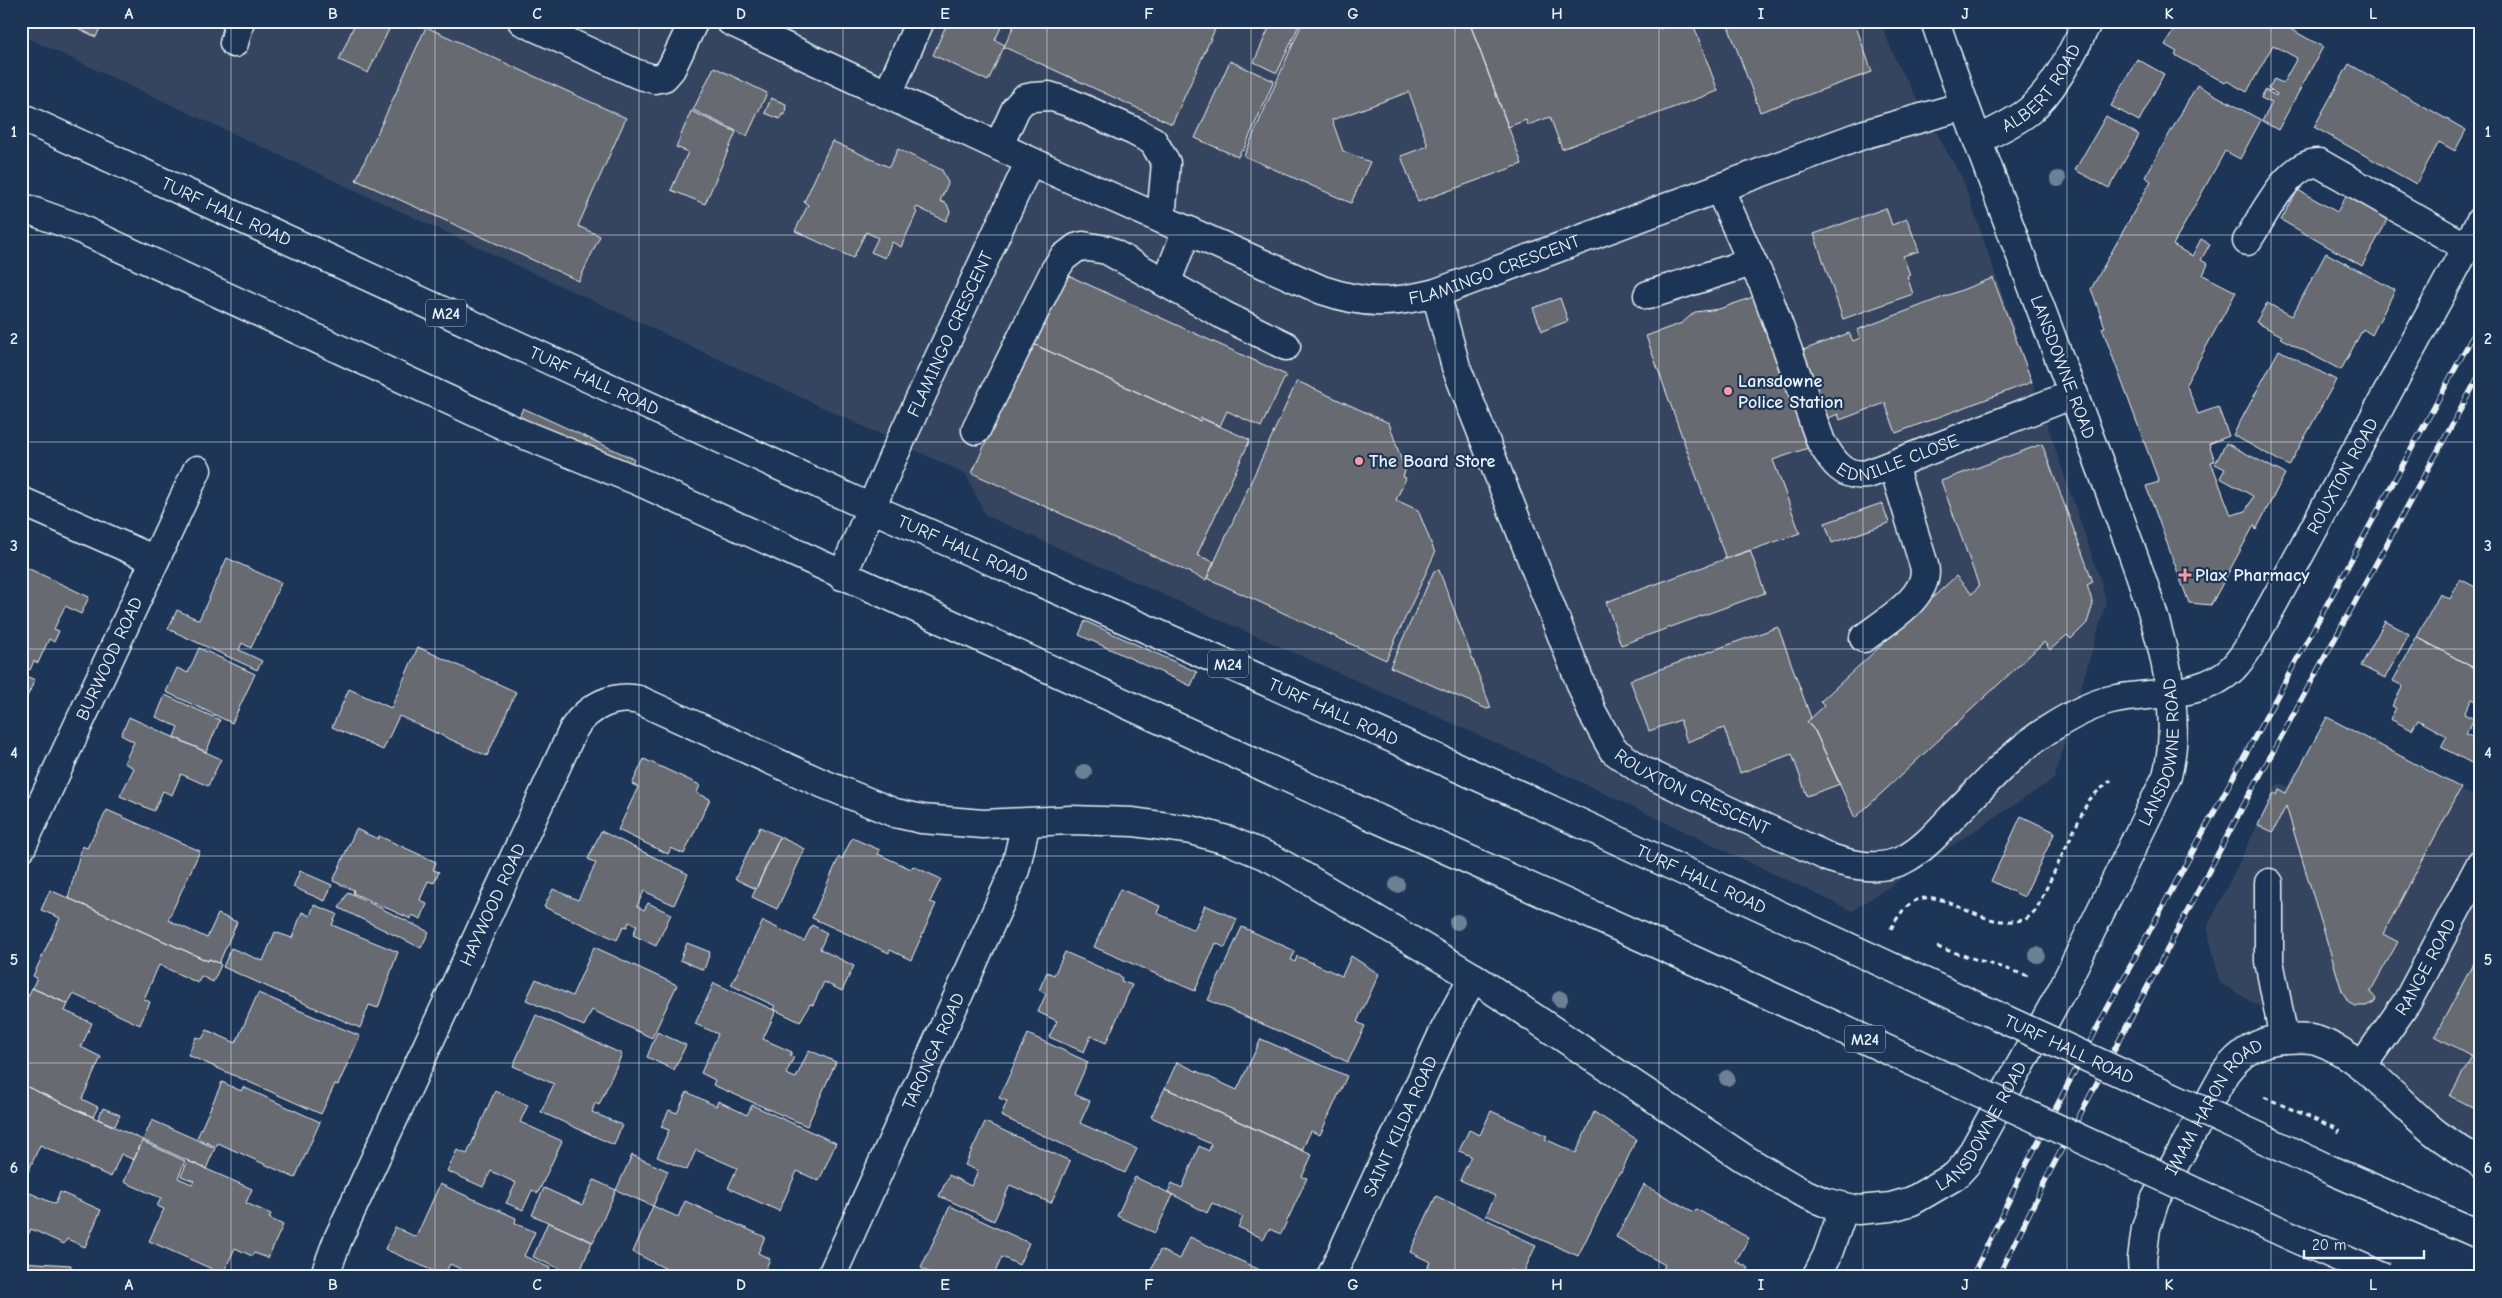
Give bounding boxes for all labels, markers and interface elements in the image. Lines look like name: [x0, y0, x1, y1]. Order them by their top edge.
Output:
text: A: [125, 5, 134, 23]
text: B: [328, 5, 338, 23]
text: C: [532, 5, 542, 23]
text: D: [736, 5, 746, 23]
text: E: [940, 5, 950, 23]
text: F: [1144, 5, 1154, 23]
text: G: [1347, 5, 1359, 23]
text: H: [1551, 5, 1563, 23]
text: I: [1758, 5, 1764, 23]
text: J: [1961, 5, 1969, 23]
text: K: [2164, 5, 2174, 23]
text: L: [2369, 5, 2377, 23]
street label: ALBERT ROAD: [1998, 41, 2085, 137]
text: 1: [11, 123, 17, 141]
text: 1: [2485, 123, 2491, 141]
street label: TURF HALL ROAD: [158, 173, 294, 251]
street label: FLAMINGO CRESCENT: [1407, 230, 1584, 310]
street label: FLAMINGO CRESCENT: [903, 248, 998, 420]
street label: LANSDOWNE ROAD: [2025, 292, 2100, 442]
road number: M24: [426, 300, 466, 326]
text: 2: [10, 330, 18, 348]
text: 2: [2484, 330, 2492, 348]
street label: TURF HALL ROAD: [526, 342, 662, 420]
place label: Lansdowne Police Station: [1738, 371, 1843, 413]
marker: Lansdowne Police Station: [1722, 385, 1734, 397]
street label: ROUXTON ROAD: [2303, 414, 2383, 538]
street label: EDNILLE CLOSE: [1832, 430, 1962, 486]
place label: The Board Store: [1369, 451, 1495, 472]
marker: The Board Store: [1353, 455, 1365, 467]
street label: TURF HALL ROAD: [894, 511, 1031, 587]
text: 3: [10, 537, 18, 555]
text: 3: [2484, 537, 2492, 555]
place label: Plax Pharmacy: [2195, 565, 2310, 586]
marker: Plax Pharmacy: [2179, 569, 2191, 581]
street label: BURWOOD ROAD: [72, 594, 147, 724]
road number: M24: [1208, 651, 1248, 678]
street label: TURF HALL ROAD: [1265, 674, 1402, 751]
street label: LANSDOWNE ROAD: [2134, 677, 2184, 829]
text: 4: [10, 744, 18, 762]
text: 4: [2484, 744, 2492, 762]
street label: ROUXTON CRESCENT: [1610, 745, 1774, 840]
street label: HAYWOOD ROAD: [456, 840, 530, 969]
street label: TURF HALL ROAD: [1633, 841, 1769, 919]
street label: RANGE ROAD: [2391, 915, 2461, 1020]
text: 5: [10, 951, 18, 969]
text: 5: [2484, 951, 2492, 969]
street label: TARONGA ROAD: [898, 990, 969, 1113]
street label: TURF HALL ROAD: [2001, 1010, 2137, 1088]
road number: M24: [1845, 1026, 1885, 1052]
street label: IMAM HARON ROAD: [2161, 1035, 2266, 1179]
street label: SAINT KILDA ROAD: [1359, 1053, 1442, 1200]
street label: LANSDOWNE ROAD: [1932, 1058, 2031, 1196]
text: 6: [10, 1159, 18, 1177]
text: 6: [2484, 1159, 2492, 1177]
scale bar: [2304, 1228, 2424, 1260]
text: 20 m: [2312, 1236, 2346, 1254]
text: A: [125, 1276, 134, 1294]
text: B: [328, 1276, 338, 1294]
text: C: [532, 1276, 542, 1294]
text: D: [736, 1276, 746, 1294]
text: E: [940, 1276, 950, 1294]
text: F: [1144, 1276, 1154, 1294]
text: G: [1347, 1276, 1359, 1294]
text: H: [1551, 1276, 1563, 1294]
text: I: [1758, 1276, 1764, 1294]
text: J: [1961, 1276, 1969, 1294]
text: K: [2164, 1276, 2174, 1294]
text: L: [2369, 1276, 2377, 1294]

